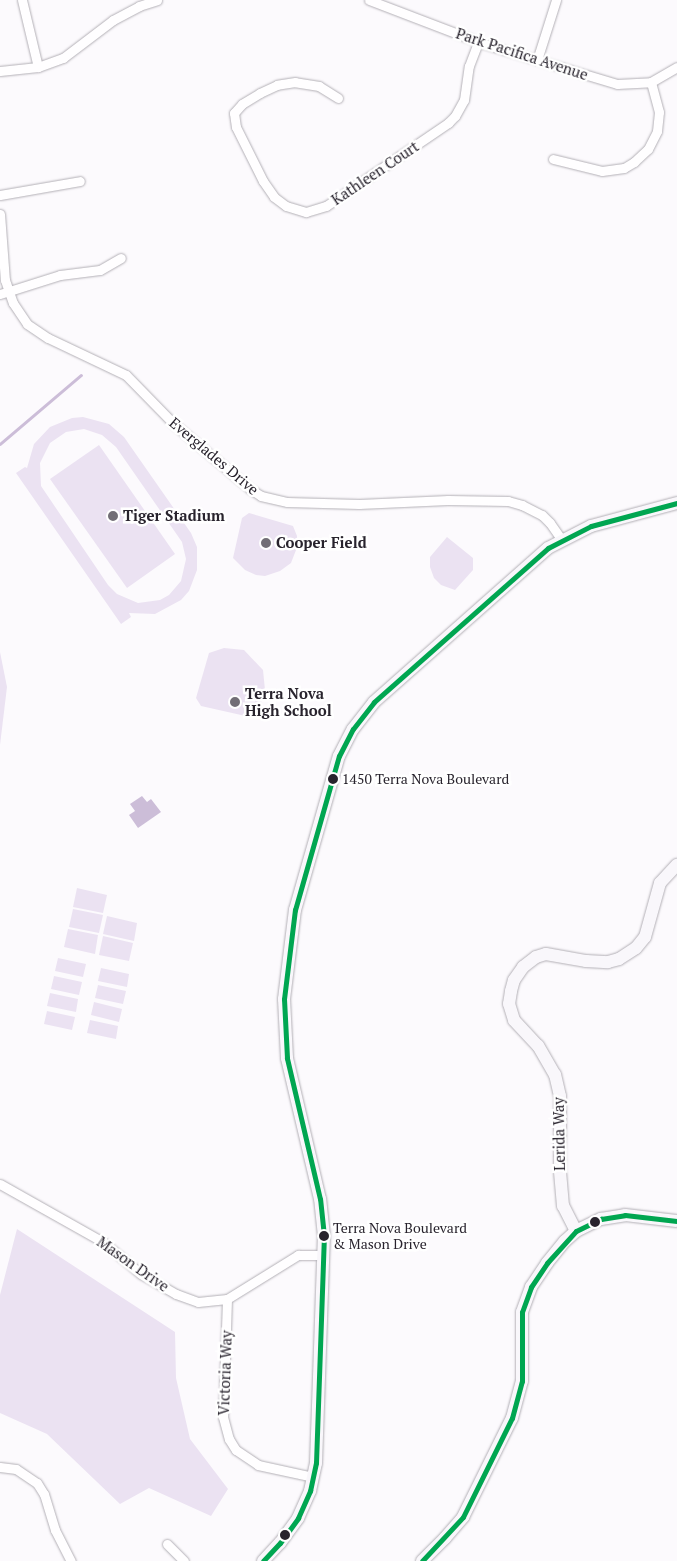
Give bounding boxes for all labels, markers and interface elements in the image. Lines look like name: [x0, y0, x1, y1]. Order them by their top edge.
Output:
street label: Park Pacifica Avenue: [454, 24, 590, 84]
street label: Kathleen Court: [328, 137, 422, 209]
street label: Everglades Drive: [166, 413, 262, 499]
place label: Tiger Stadium: [123, 507, 225, 525]
marker: Tiger Stadium: [107, 510, 119, 522]
place label: Cooper Field: [276, 534, 367, 552]
marker: Cooper Field: [260, 537, 272, 549]
place label: Terra Nova High School: [245, 684, 332, 719]
marker: Terra Nova High School: [229, 696, 241, 708]
place label: 1450 Terra Nova Boulevard: [342, 771, 509, 787]
marker: 1450 Terra Nova Boulevard: [328, 774, 338, 784]
street label: Lerida Way: [549, 1097, 569, 1171]
unlabelled marker: [590, 1217, 600, 1227]
place label: Terra Nova Boulevard & Mason Drive: [333, 1220, 467, 1252]
marker: Terra Nova Boulevard & Mason Drive: [319, 1231, 329, 1241]
street label: Mason Drive: [94, 1233, 172, 1295]
street label: Victoria Way: [215, 1330, 235, 1416]
unlabelled marker: [280, 1530, 290, 1540]

